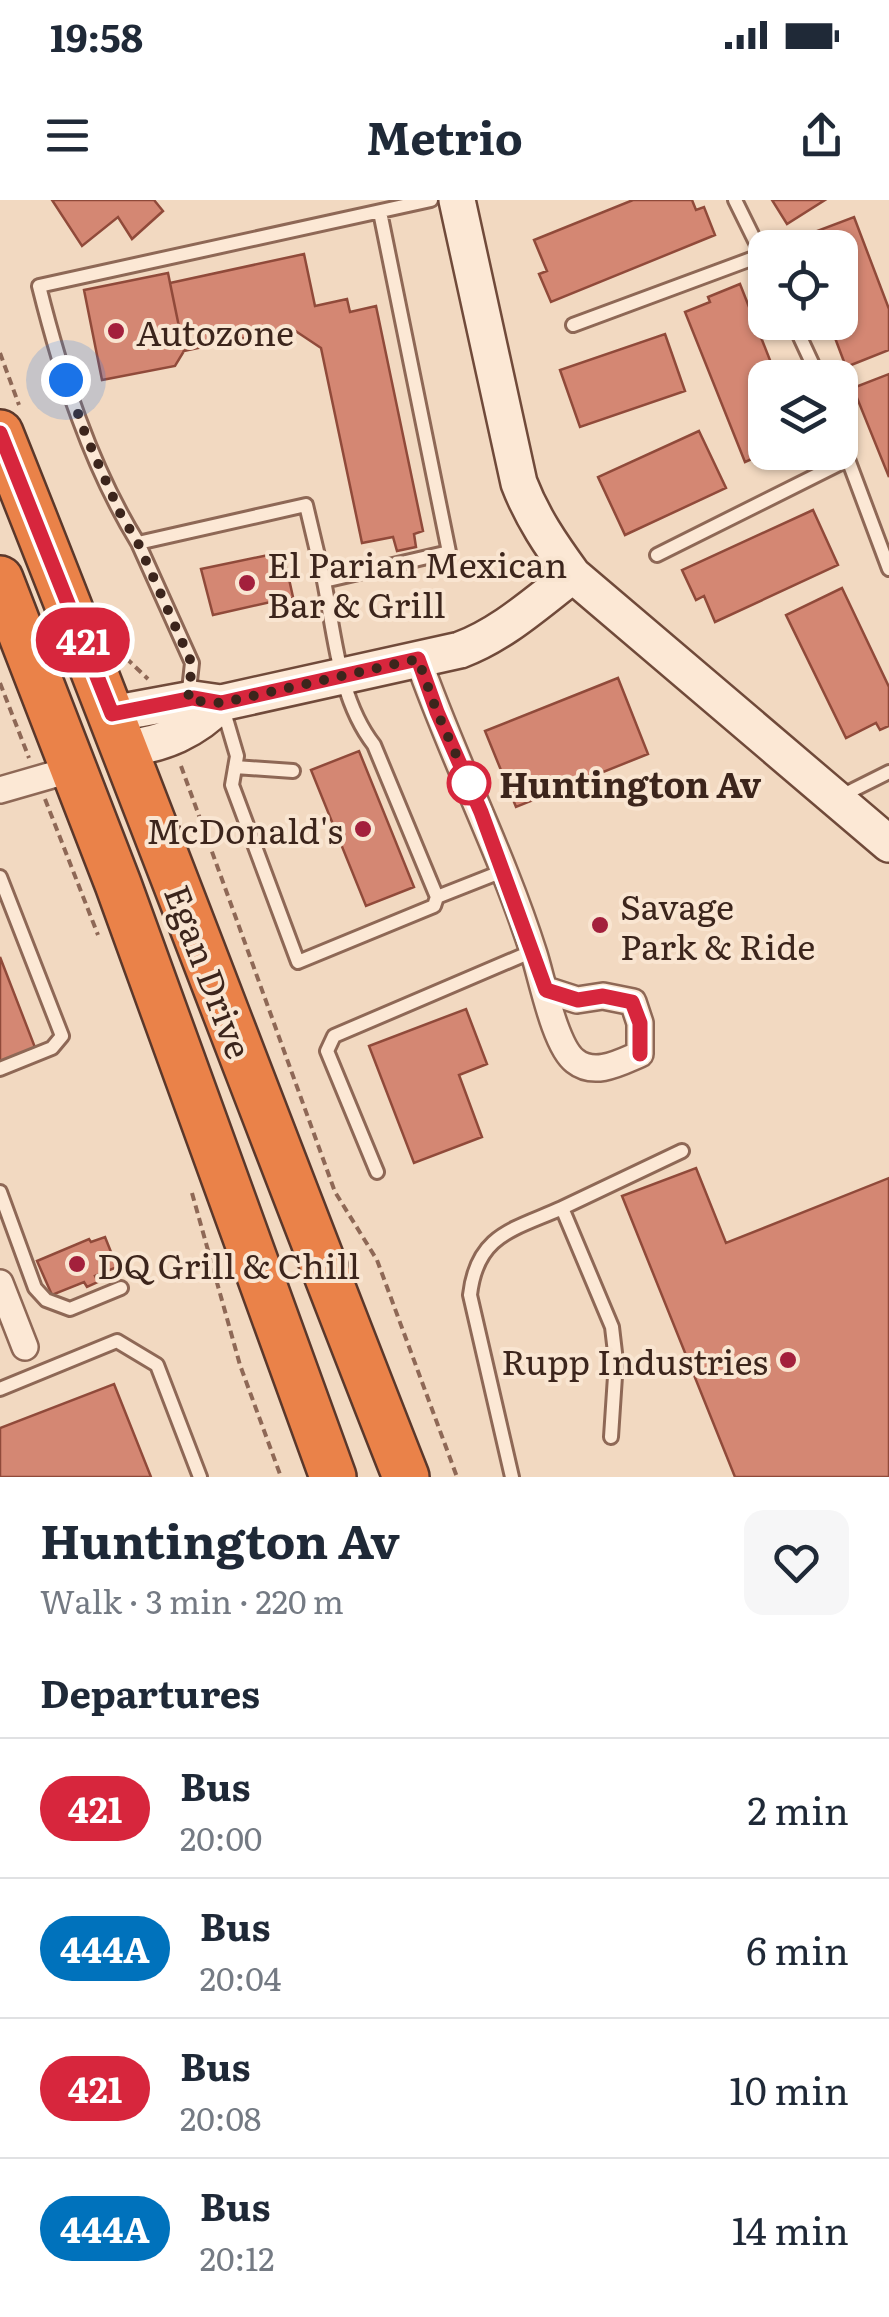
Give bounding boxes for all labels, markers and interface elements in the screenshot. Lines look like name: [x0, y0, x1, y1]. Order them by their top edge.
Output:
text: 19:58: [50, 7, 143, 64]
text: Metrio: [366, 102, 523, 169]
icon: menu: [40, 108, 95, 163]
icon: share: [794, 108, 849, 163]
map controls: [748, 230, 858, 470]
button: locate: [748, 230, 858, 340]
place label: Autozone: [136, 305, 294, 357]
marker: Autozone: [105, 320, 127, 342]
your location: [41, 355, 91, 405]
button: layers: [748, 360, 858, 470]
place label: El Parian Mexican Bar & Grill: [267, 537, 568, 629]
marker: El Parian Mexican Bar & Grill: [236, 572, 258, 594]
line badge: 421: [26, 608, 140, 672]
text: 421: [56, 614, 110, 666]
place label: Huntington Av: [499, 757, 762, 809]
marker: Huntington Av: [448, 762, 490, 804]
place label: McDonald's: [146, 803, 343, 855]
marker: McDonald's: [352, 818, 374, 840]
street label: Egan Drive: [153, 877, 267, 1065]
place label: Savage Park & Ride: [620, 879, 815, 971]
marker: Savage Park & Ride: [589, 914, 611, 936]
place label: DQ Grill & Chill: [97, 1238, 360, 1290]
marker: DQ Grill & Chill: [66, 1253, 88, 1275]
place label: Rupp Industries: [501, 1334, 768, 1386]
marker: Rupp Industries: [777, 1349, 799, 1371]
text: Huntington Av: [40, 1503, 400, 1574]
button: heart: [744, 1510, 849, 1615]
text: Walk · 3 min · 220 m: [40, 1576, 344, 1624]
text: Departures: [40, 1663, 260, 1720]
text: Bus: [180, 1756, 251, 1813]
text: 2 min: [747, 1780, 849, 1837]
text: 421: [68, 1782, 122, 1834]
text: 20:00: [180, 1813, 262, 1861]
text: Bus: [200, 1896, 270, 1953]
text: 6 min: [746, 1920, 849, 1977]
text: 444A: [60, 1922, 150, 1974]
text: 20:04: [200, 1953, 281, 2001]
text: Bus: [180, 2036, 251, 2093]
text: 10 min: [729, 2060, 849, 2117]
text: 421: [68, 2062, 122, 2114]
text: 20:08: [180, 2093, 262, 2141]
text: Bus: [200, 2176, 270, 2233]
text: 14 min: [732, 2200, 849, 2257]
text: 444A: [60, 2202, 150, 2254]
text: 20:12: [200, 2233, 274, 2281]

